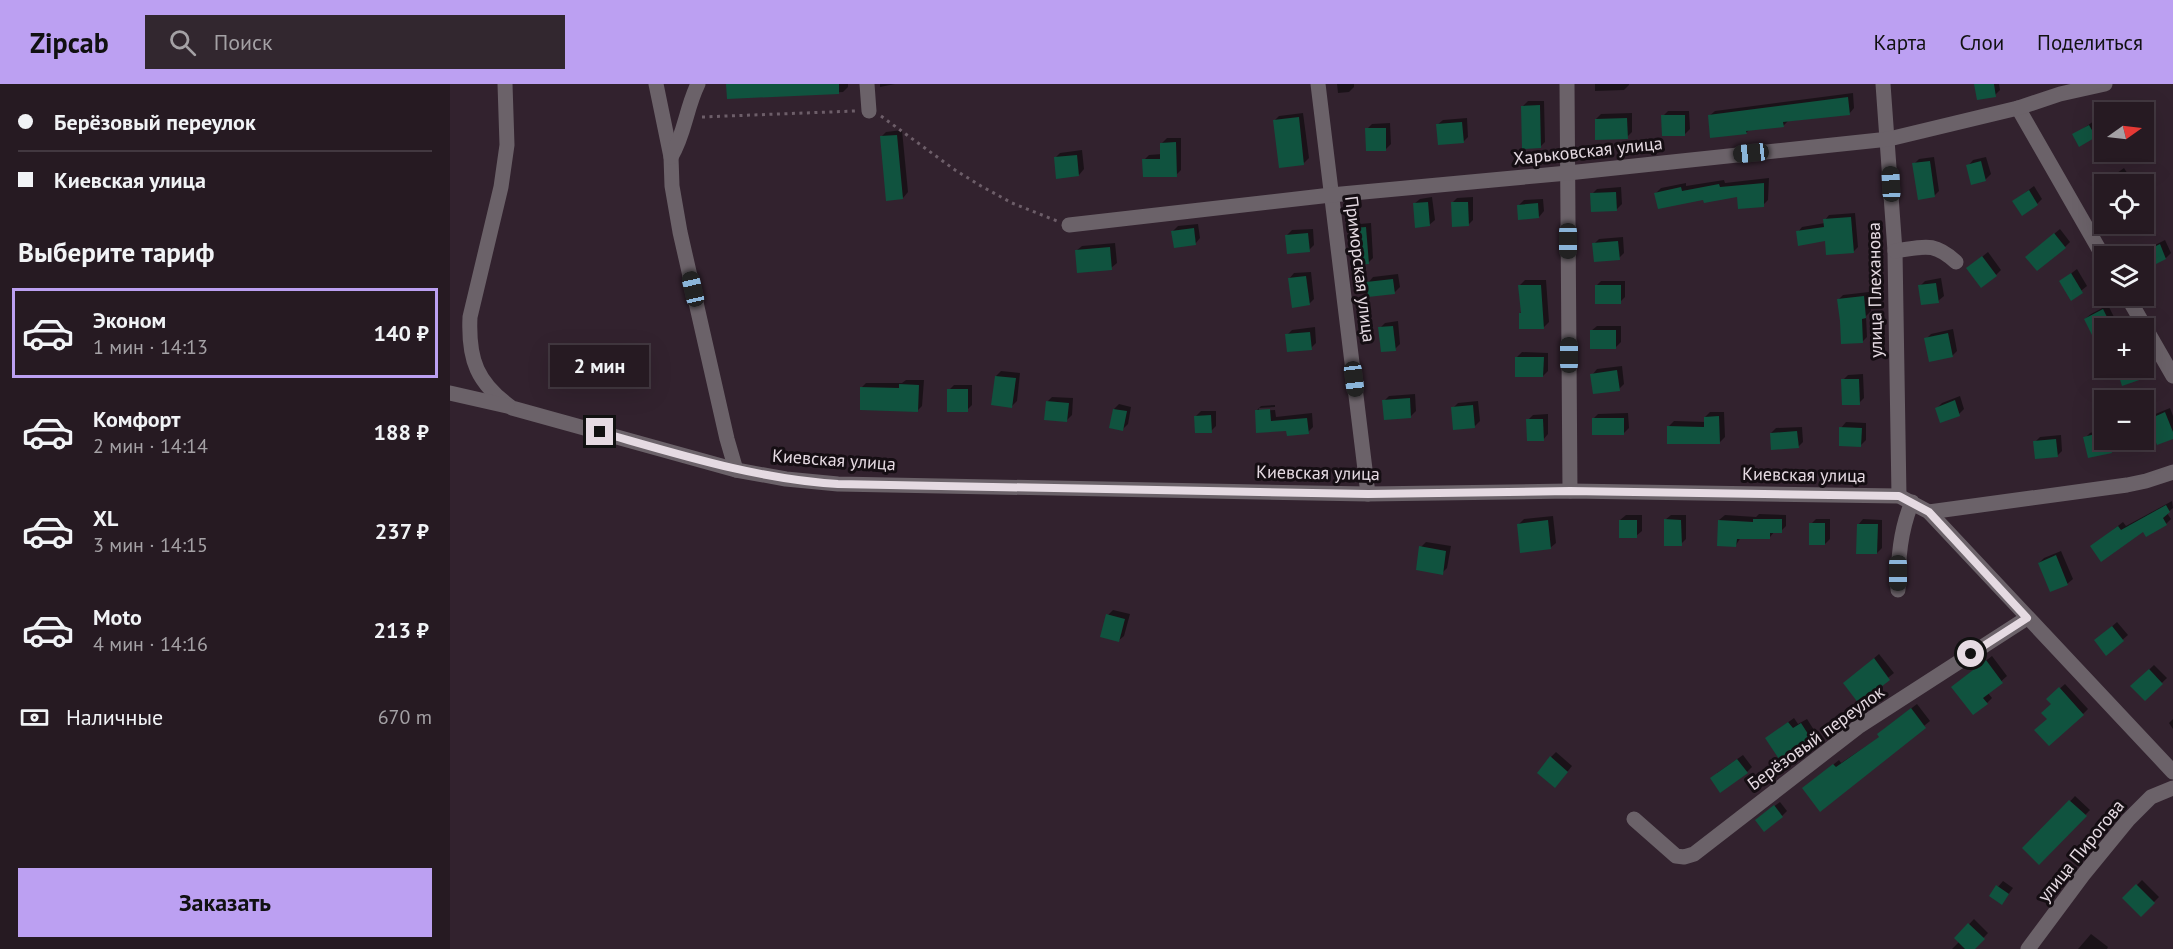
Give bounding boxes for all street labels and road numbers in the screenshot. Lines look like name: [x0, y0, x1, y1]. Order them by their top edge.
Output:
street label: Харьковская улица: [1512, 131, 1664, 170]
street label: Приморская улица: [1340, 194, 1381, 343]
street label: улица Плеханова: [1862, 222, 1887, 358]
street label: Киевская улица: [772, 444, 897, 475]
street label: Киевская улица: [1256, 460, 1380, 485]
street label: Киевская улица: [1742, 462, 1866, 487]
street label: Берёзовый переулок: [1743, 680, 1889, 795]
street label: улица Пирогова: [2032, 795, 2129, 907]

